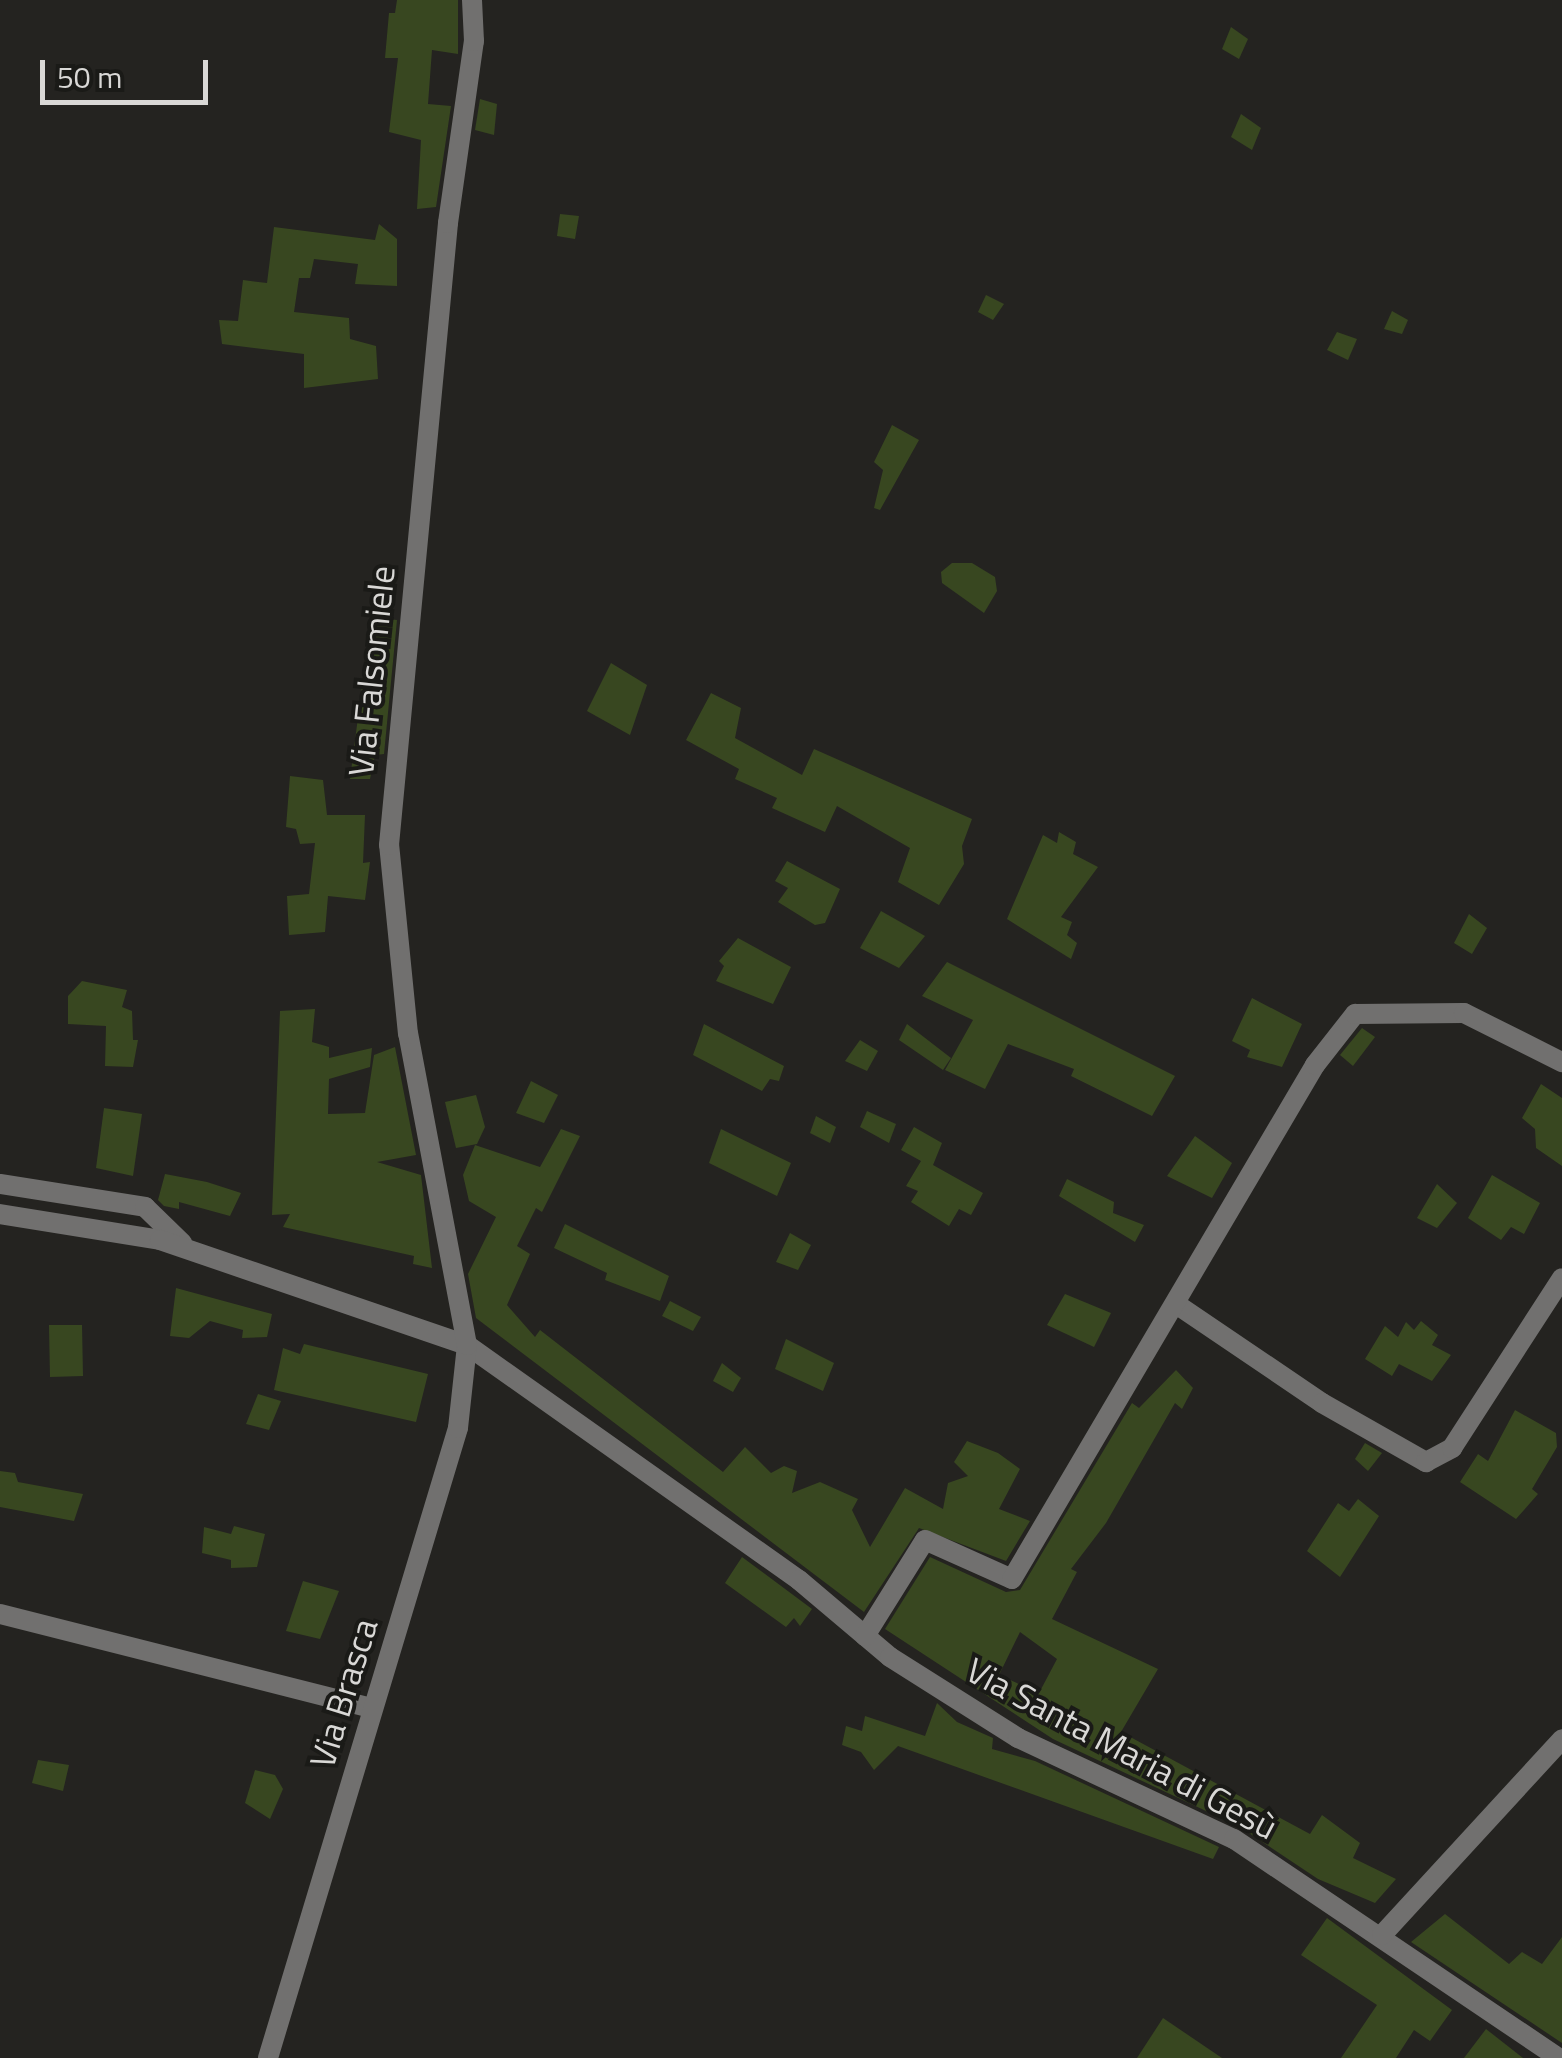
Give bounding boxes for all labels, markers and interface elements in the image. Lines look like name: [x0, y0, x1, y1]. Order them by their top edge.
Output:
scale bar: [45, 40, 212, 102]
text: 50 m: [57, 54, 122, 100]
street label: Via Falsomiele: [339, 564, 403, 778]
street label: Via Brasca: [300, 1613, 386, 1773]
street label: Via Santa Maria di Gesù: [959, 1648, 1285, 1848]

